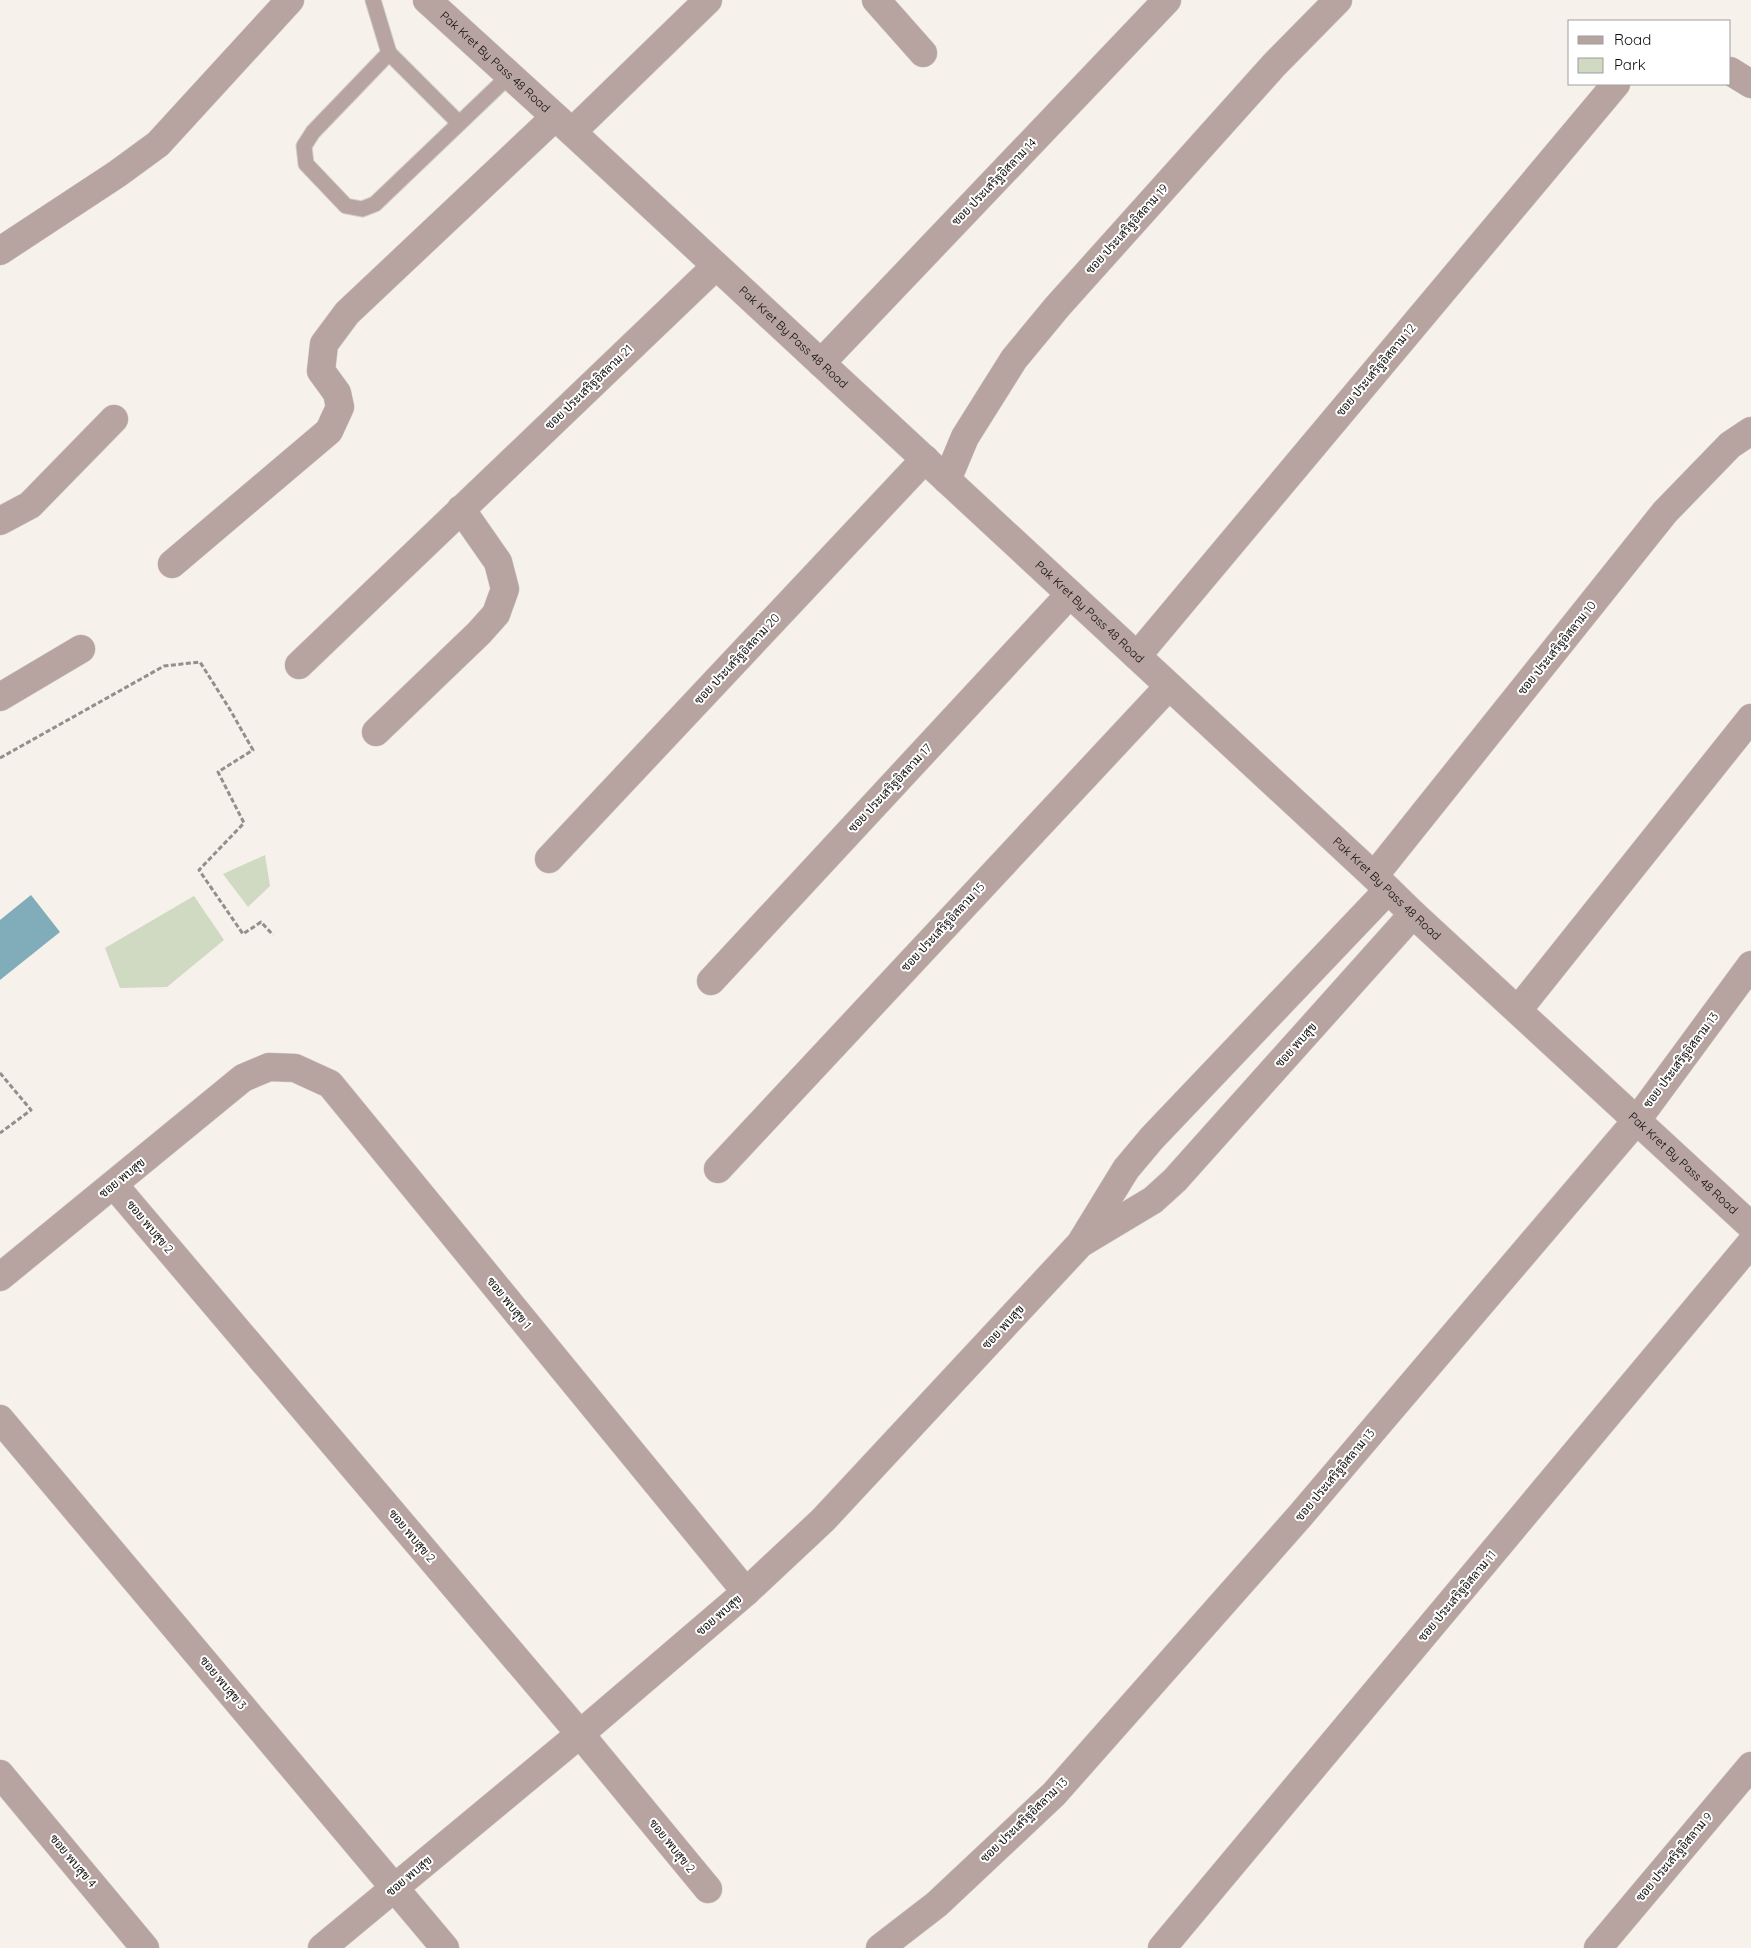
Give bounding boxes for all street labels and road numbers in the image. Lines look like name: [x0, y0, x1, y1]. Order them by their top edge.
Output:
street label: Pak Kret By Pass 48 Road: [437, 8, 553, 115]
street label: ซอย ประเสริฐอิสลาม 14: [948, 135, 1040, 229]
street label: ซอย ประเสริฐอิสลาม 19: [1082, 180, 1172, 278]
street label: Pak Kret By Pass 48 Road: [736, 283, 851, 391]
street label: ซอย ประเสริฐอิสลาม 12: [1333, 320, 1420, 420]
street label: ซอย ประเสริฐอิสลาม 21: [542, 341, 636, 433]
street label: Pak Kret By Pass 48 Road: [1032, 557, 1148, 666]
street label: ซอย ประเสริฐอิสลาม 10: [1514, 598, 1600, 698]
street label: ซอย ประเสริฐอิสลาม 20: [691, 610, 783, 708]
street label: ซอย ประเสริฐอิสลาม 17: [845, 740, 935, 836]
street label: Pak Kret By Pass 48 Road: [1330, 834, 1444, 943]
street label: ซอย ประเสริฐอิสลาม 15: [898, 879, 988, 975]
street label: ซอย ประเสริฐอิสลาม 13: [1640, 1009, 1722, 1111]
street label: ซอย พบสุข: [1272, 1019, 1321, 1071]
street label: Pak Kret By Pass 48 Road: [1626, 1109, 1741, 1217]
street label: ซอย พบสุข: [96, 1154, 149, 1202]
street label: ซอย พบสุข 2: [122, 1197, 177, 1258]
street label: ซอย พบสุข 1: [482, 1274, 535, 1333]
street label: ซอย พบสุข: [978, 1301, 1028, 1353]
street label: ซอย ประเสริฐอิสลาม 13: [1292, 1426, 1378, 1524]
street label: ซอย พบสุข 2: [384, 1506, 439, 1567]
street label: ซอย ประเสริฐอิสลาม 11: [1414, 1547, 1500, 1645]
street label: ซอย พบสุข: [693, 1591, 746, 1640]
street label: ซอย พบสุข 3: [195, 1653, 250, 1714]
street label: ซอย ประเสริฐอิสลาม 13: [977, 1774, 1071, 1866]
street label: ซอย ประเสริฐอิสลาม 9: [1632, 1809, 1716, 1905]
street label: ซอย พบสุข 2: [645, 1816, 699, 1877]
street label: ซอย พบสุข 4: [45, 1831, 100, 1892]
street label: ซอย พบสุข: [383, 1852, 436, 1901]

